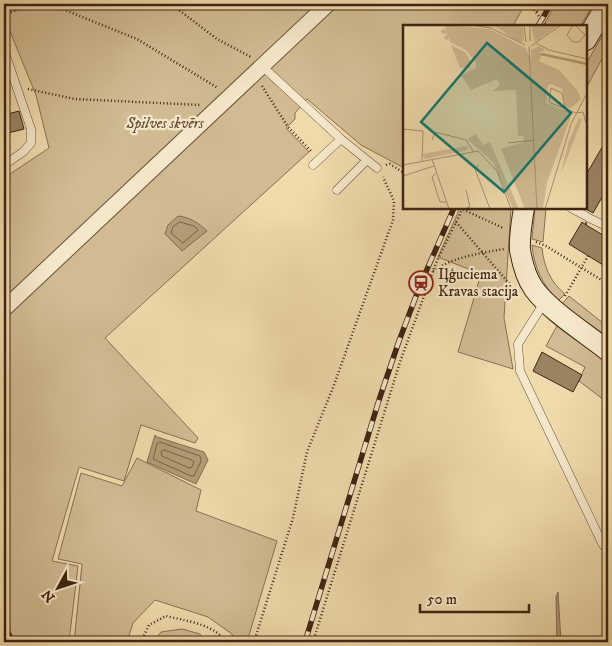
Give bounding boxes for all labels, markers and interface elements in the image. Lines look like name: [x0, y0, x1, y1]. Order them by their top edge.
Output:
inset map: [403, 25, 587, 209]
park label: Spilves skvērs: [126, 114, 204, 133]
place label: Iļģuciema Kravas stacija: [438, 265, 519, 301]
station icon: Iļģuciema Kravas stacija: [408, 270, 434, 296]
north arrow: [32, 564, 82, 614]
scale bar: [420, 581, 528, 613]
text: N: [38, 585, 59, 606]
text: 50 m: [427, 590, 457, 609]

